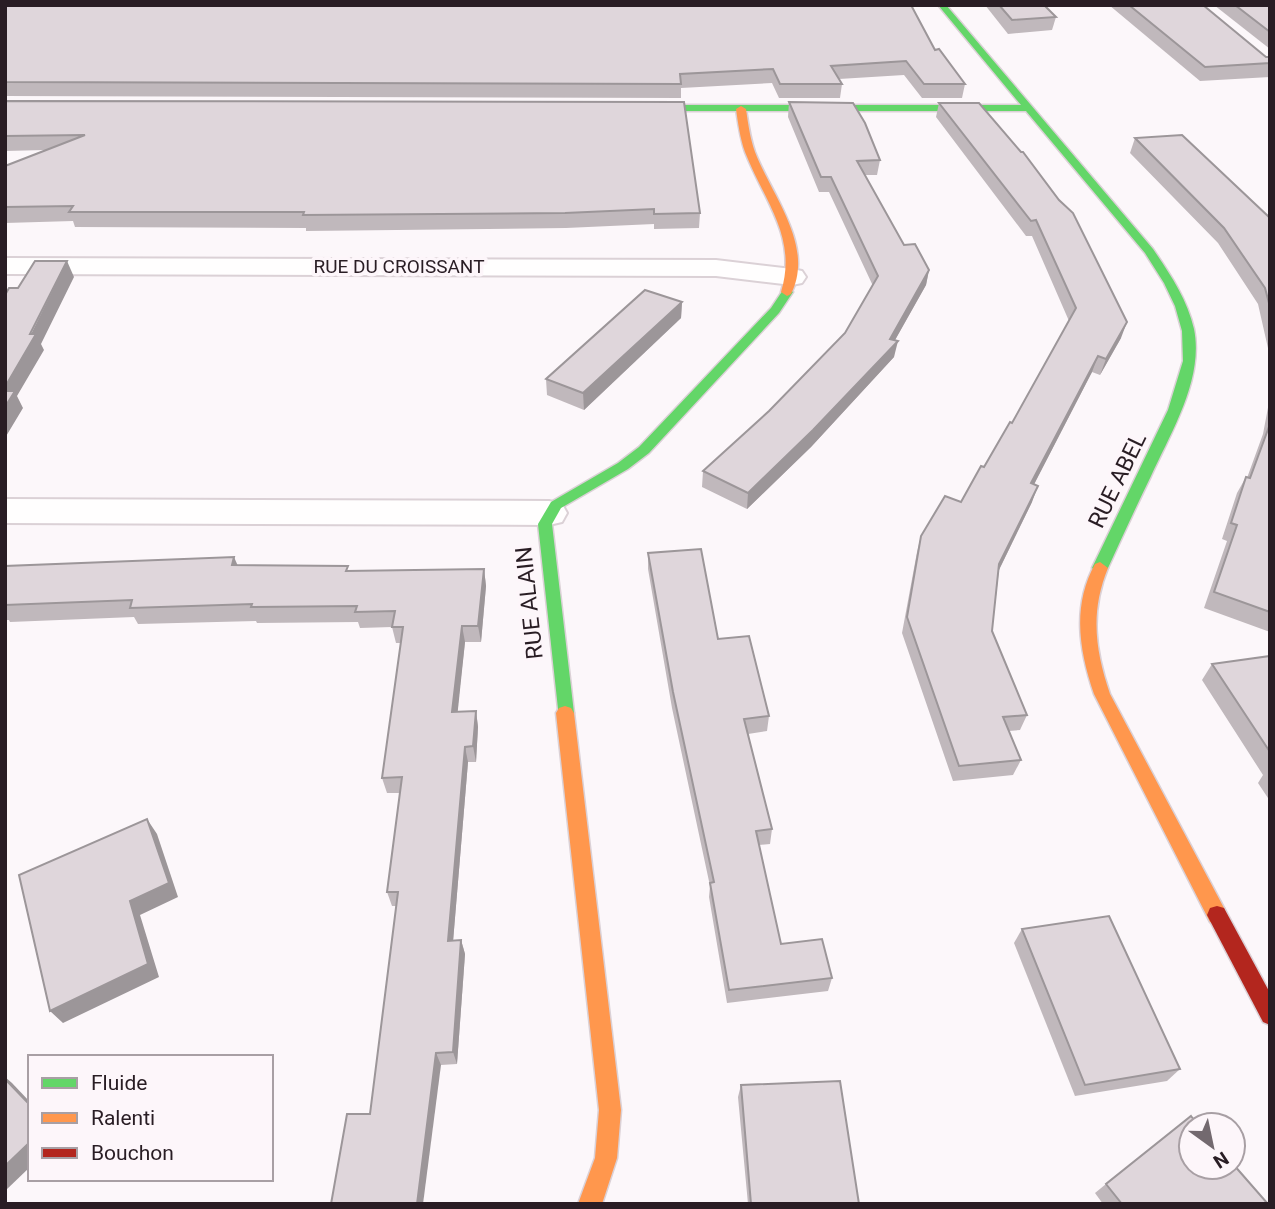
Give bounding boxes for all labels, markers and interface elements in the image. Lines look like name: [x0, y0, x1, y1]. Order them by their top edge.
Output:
street label: RUE DU CROISSANT: [314, 255, 484, 278]
street label: RUE ABEL: [1083, 428, 1152, 532]
street label: RUE ALAIN: [510, 545, 549, 661]
legend: [28, 1055, 273, 1181]
text: Fluide: [91, 1071, 147, 1095]
text: Ralenti: [91, 1106, 155, 1130]
north arrow: [1177, 1111, 1247, 1181]
text: Bouchon: [91, 1141, 174, 1165]
text: N: [1209, 1147, 1233, 1173]

